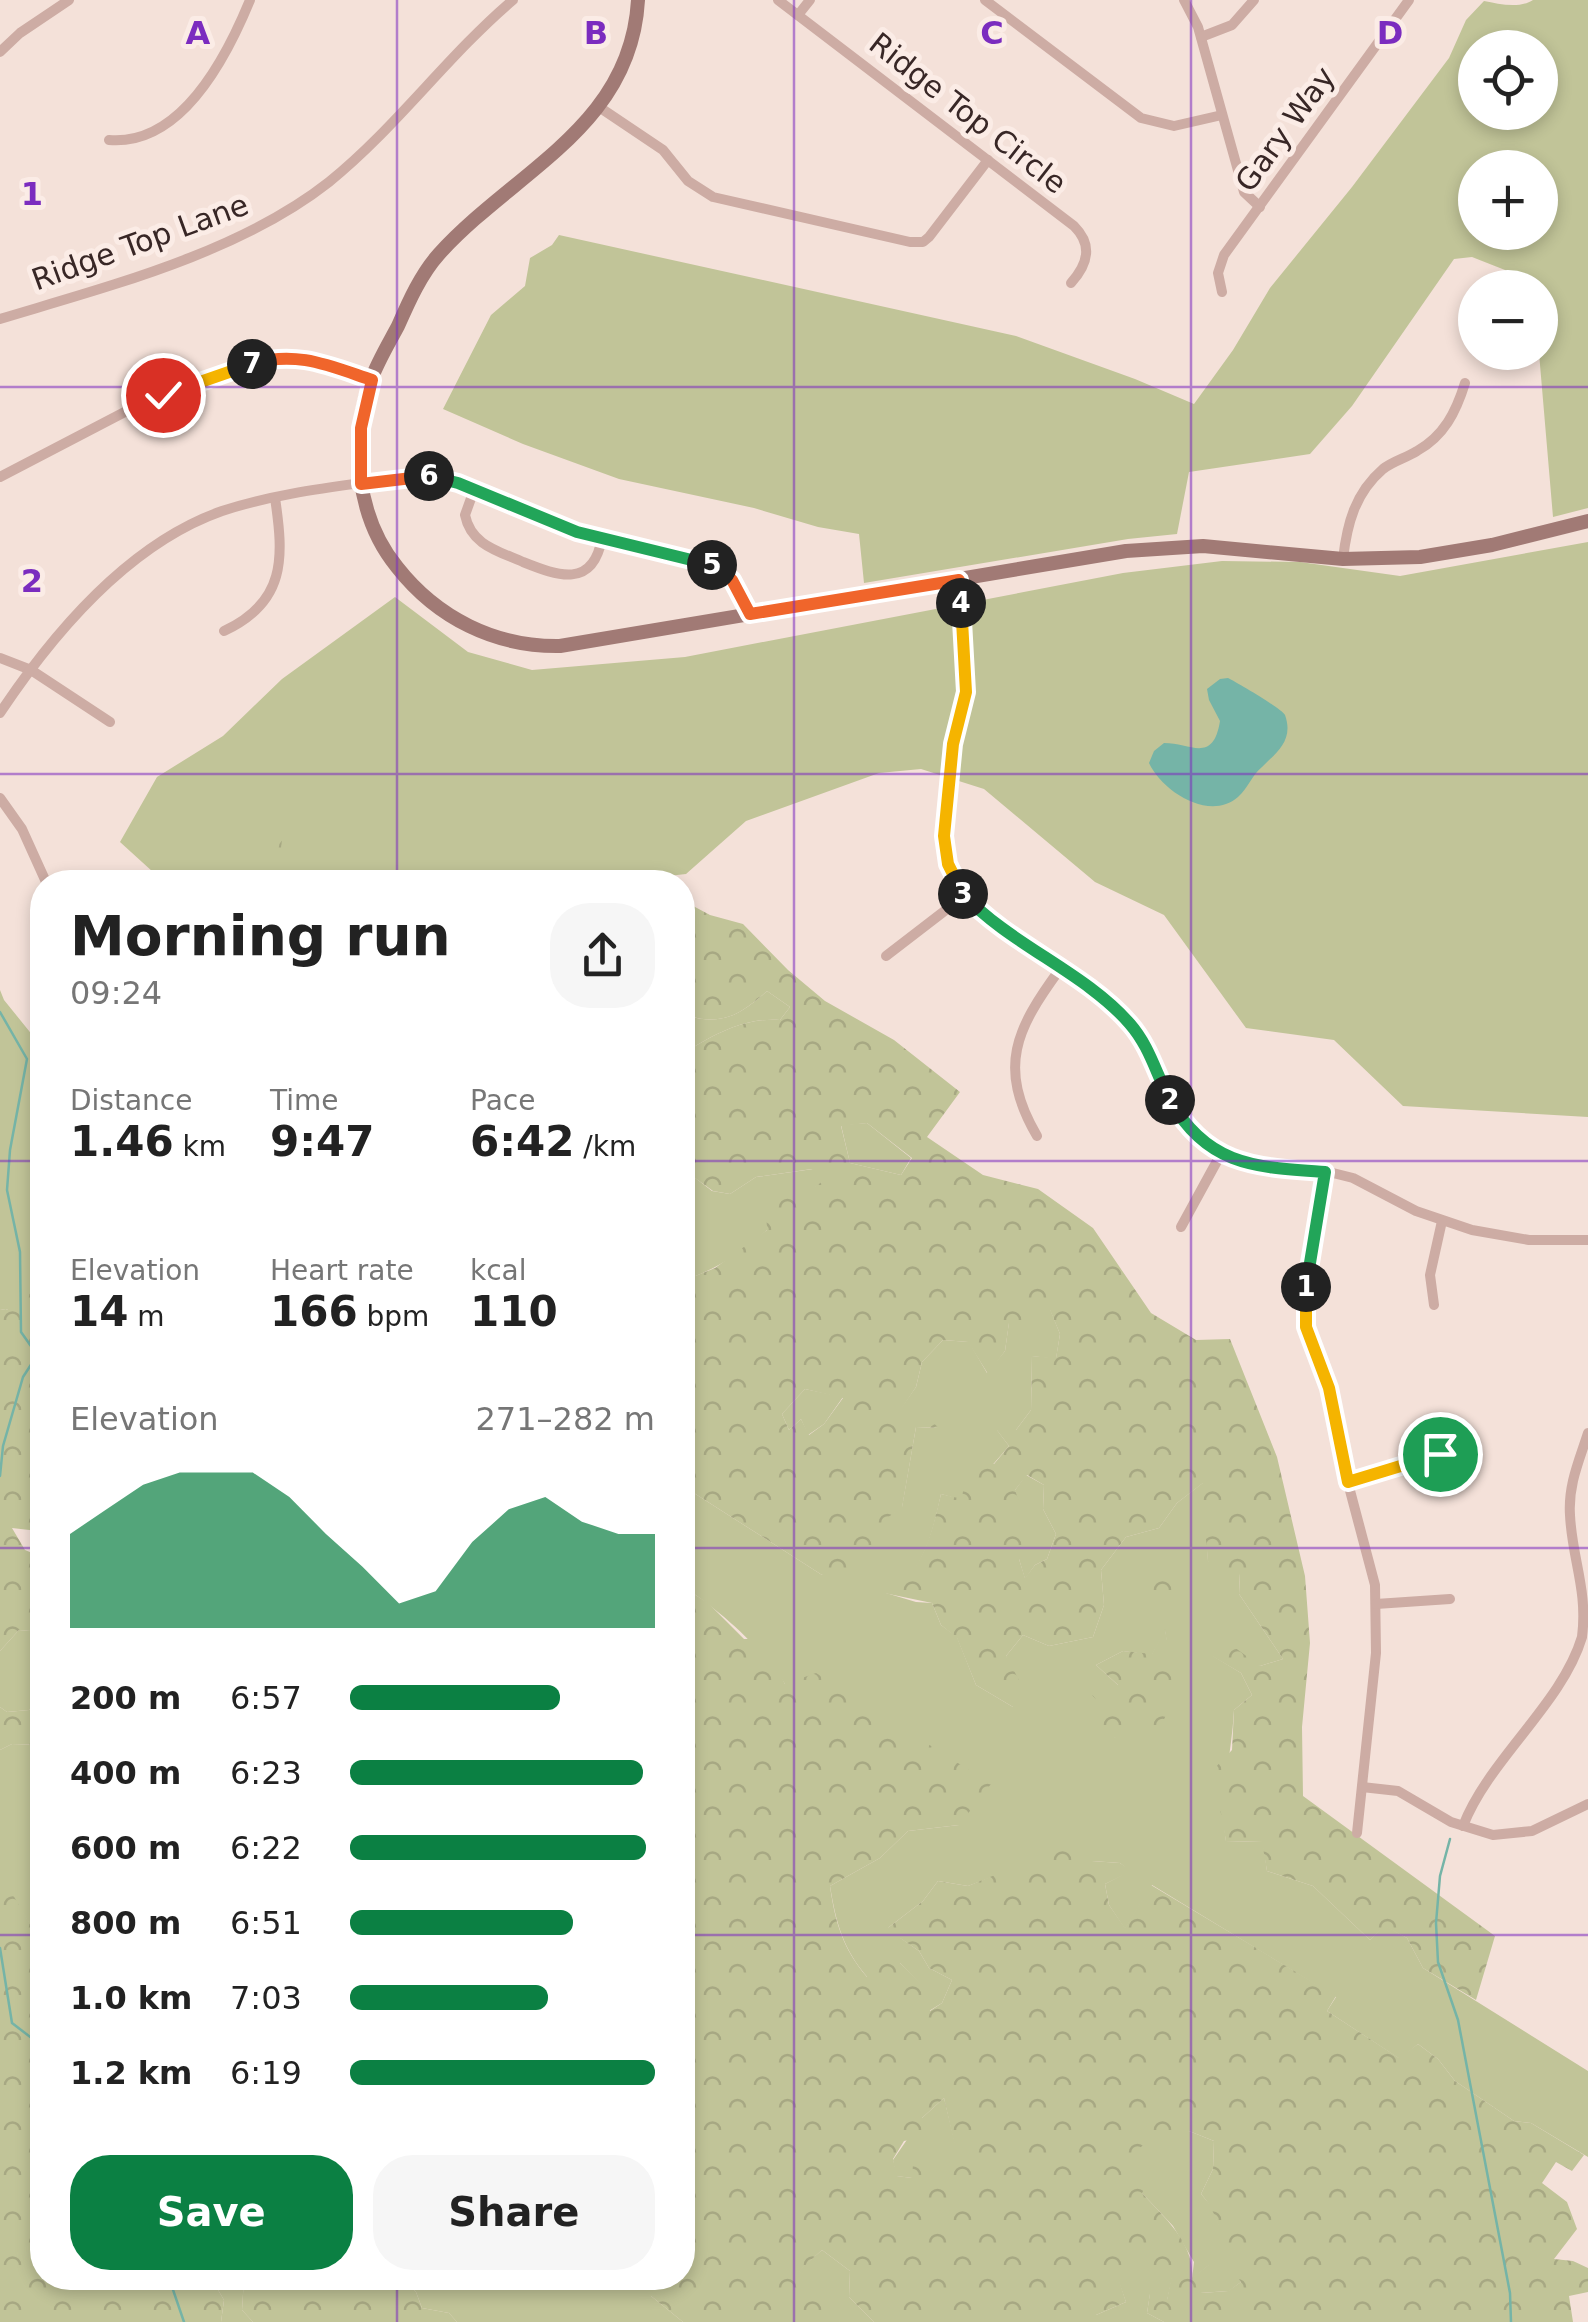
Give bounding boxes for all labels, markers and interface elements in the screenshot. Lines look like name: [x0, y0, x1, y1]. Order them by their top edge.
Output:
text: A: [186, 14, 211, 52]
text: B: [584, 14, 608, 52]
text: D: [1377, 14, 1403, 52]
street label: Ridge Top Circle: [862, 25, 1074, 201]
map controls: [1458, 30, 1558, 370]
button: locate: [1458, 30, 1558, 130]
street label: Gary Way: [1228, 60, 1342, 198]
button: +: [1458, 150, 1558, 250]
text: 1: [21, 175, 43, 213]
street label: Ridge Top Lane: [27, 187, 253, 297]
button: −: [1458, 270, 1558, 370]
pin: 7: [227, 339, 277, 389]
text: 7: [242, 347, 262, 380]
pin: [121, 353, 206, 438]
icon: check: [136, 368, 191, 423]
pin: 6: [404, 451, 454, 501]
text: 6: [419, 459, 439, 492]
pin: 5: [687, 540, 737, 590]
text: 5: [702, 548, 722, 581]
text: 2: [21, 562, 43, 600]
pin: 4: [936, 578, 986, 628]
text: 4: [951, 586, 971, 619]
pin: 3: [938, 869, 988, 919]
text: 3: [953, 877, 973, 910]
button: share: [550, 903, 655, 1008]
text: Morning run: [70, 904, 451, 968]
text: 09:24: [70, 974, 162, 1012]
pin: 2: [1145, 1075, 1195, 1125]
text: 2: [1160, 1083, 1180, 1116]
text: Distance: [70, 1084, 192, 1117]
text: Time: [270, 1084, 339, 1117]
text: Pace: [470, 1084, 535, 1117]
text: 1.46: [70, 1117, 174, 1166]
text: 9:47: [270, 1117, 374, 1166]
text: 6:42: [470, 1117, 574, 1166]
text: km: [174, 1130, 226, 1163]
text: /km: [574, 1130, 636, 1163]
text: Elevation: [70, 1254, 200, 1287]
text: Heart rate: [270, 1254, 414, 1287]
text: kcal: [470, 1254, 527, 1287]
pin: 1: [1281, 1262, 1331, 1312]
text: 1: [1296, 1270, 1316, 1303]
text: 14: [70, 1287, 128, 1336]
text: 166: [270, 1287, 358, 1336]
text: 110: [470, 1287, 558, 1336]
text: m: [128, 1300, 165, 1333]
text: bpm: [358, 1300, 429, 1333]
text: Elevation: [70, 1400, 219, 1438]
text: 271–282 m: [476, 1400, 655, 1438]
pin: [1398, 1412, 1483, 1497]
icon: arrive: [1413, 1427, 1468, 1482]
text: 200 m: [70, 1679, 181, 1717]
text: 6:57: [230, 1679, 302, 1717]
text: 400 m: [70, 1754, 181, 1792]
text: 6:23: [230, 1754, 302, 1792]
text: 600 m: [70, 1829, 181, 1867]
text: 6:22: [230, 1829, 302, 1867]
text: 800 m: [70, 1904, 181, 1942]
text: 6:51: [230, 1904, 302, 1942]
text: 1.0 km: [70, 1979, 192, 2017]
text: 7:03: [230, 1979, 302, 2017]
text: 1.2 km: [70, 2054, 192, 2092]
text: 6:19: [230, 2054, 302, 2092]
button: Save: [70, 2155, 353, 2270]
button: Share: [373, 2155, 655, 2270]

